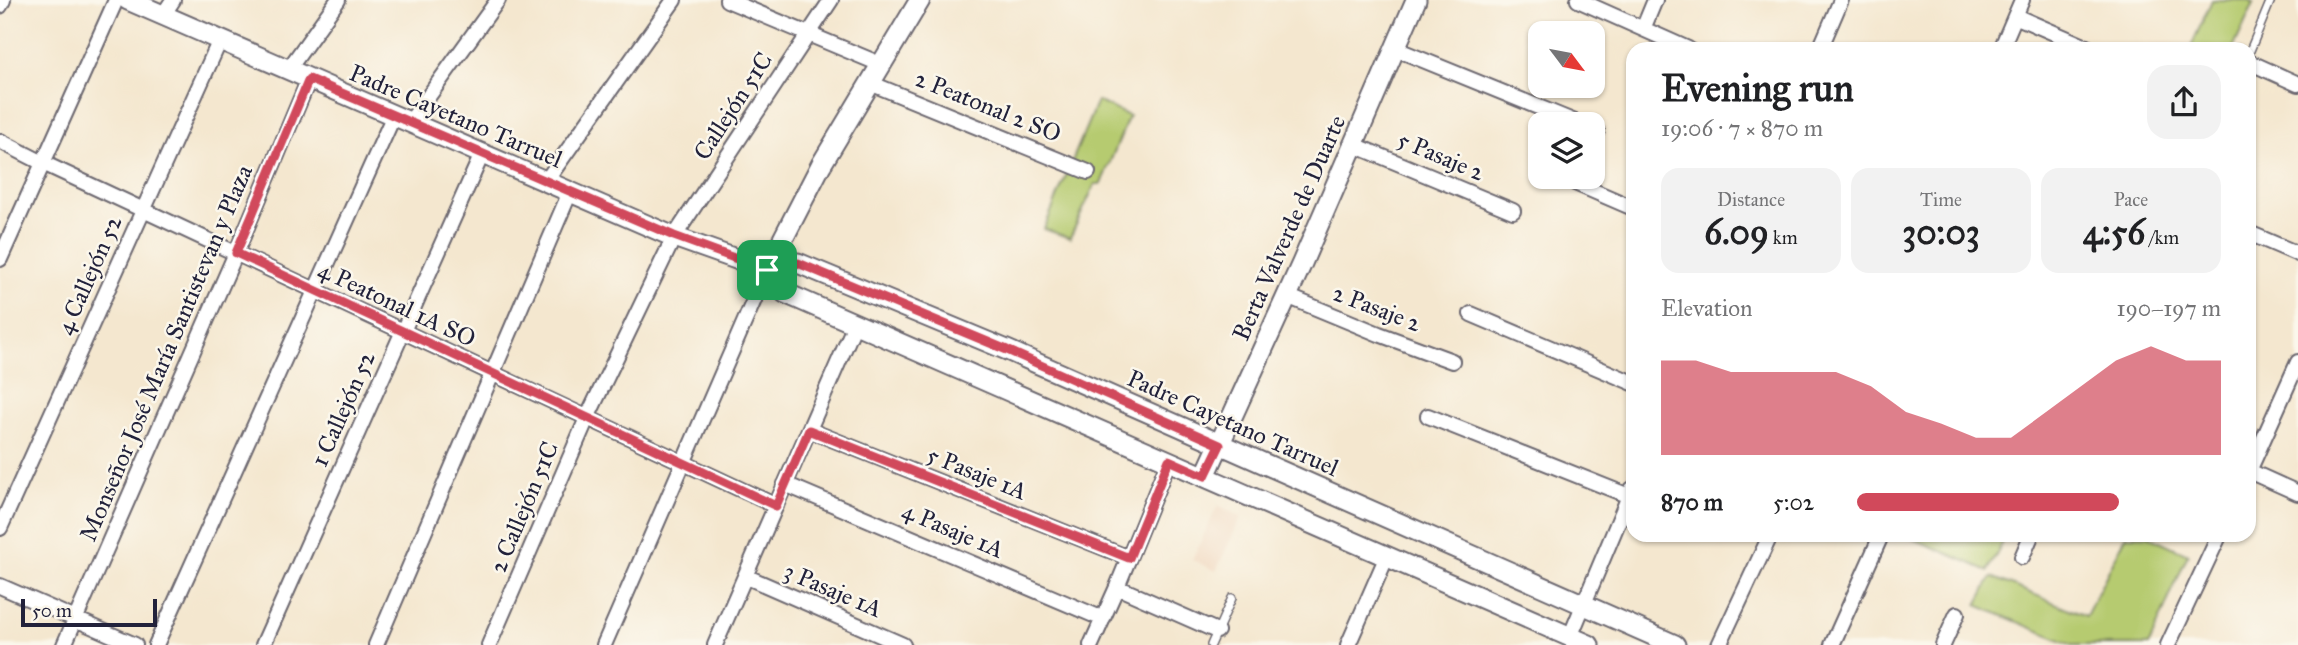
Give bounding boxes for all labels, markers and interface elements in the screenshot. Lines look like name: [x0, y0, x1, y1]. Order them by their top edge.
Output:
north arrow: [1528, 21, 1605, 98]
map controls: [1528, 21, 1605, 189]
street label: Callejón 51C: [687, 46, 779, 166]
street label: Padre Cayetano Tarruel: [345, 58, 567, 175]
street label: 2 Peatonal 2 SO: [911, 63, 1065, 149]
text: Evening run: [1661, 65, 1854, 111]
button: share: [2147, 65, 2221, 139]
street label: Berta Valverde de Duarte: [1226, 111, 1352, 345]
button: layers: [1528, 112, 1605, 189]
text: 19:06 · 7 × 870 m: [1661, 114, 1823, 142]
street label: 5 Pasaje 2: [1393, 124, 1489, 188]
street label: Monseñor José María Santistevan y Plaza: [73, 160, 259, 546]
text: Distance: [1717, 188, 1785, 211]
text: Time: [1920, 188, 1962, 211]
text: Pace: [2114, 188, 2148, 211]
street label: 4 Callejón 52: [49, 211, 129, 339]
text: 6.09: [1704, 211, 1769, 254]
text: 30:03: [1902, 211, 1980, 254]
text: 4:56: [2083, 211, 2145, 254]
text: km: [1769, 226, 1798, 249]
text: /km: [2145, 226, 2179, 249]
pin: [737, 240, 797, 300]
icon: arrive: [748, 251, 786, 289]
street label: 4 Peatonal 1A SO: [313, 254, 481, 354]
street label: 2 Pasaje 2: [1329, 277, 1426, 339]
text: Elevation: [1661, 294, 1752, 322]
text: 190–197 m: [2116, 294, 2221, 322]
street label: 1 Callejón 52: [304, 346, 382, 471]
street label: Padre Cayetano Tarruel: [1123, 363, 1344, 483]
street label: 2 Callejón 51C: [483, 437, 565, 577]
street label: 5 Pasaje 1A: [923, 439, 1031, 507]
text: 870 m: [1661, 488, 1723, 516]
text: 5:02: [1773, 488, 1814, 516]
street label: 4 Pasaje 1A: [898, 495, 1008, 565]
street label: 3 Pasaje 1A: [779, 556, 887, 624]
scale bar: [21, 596, 158, 628]
text: 50 m: [32, 599, 72, 622]

